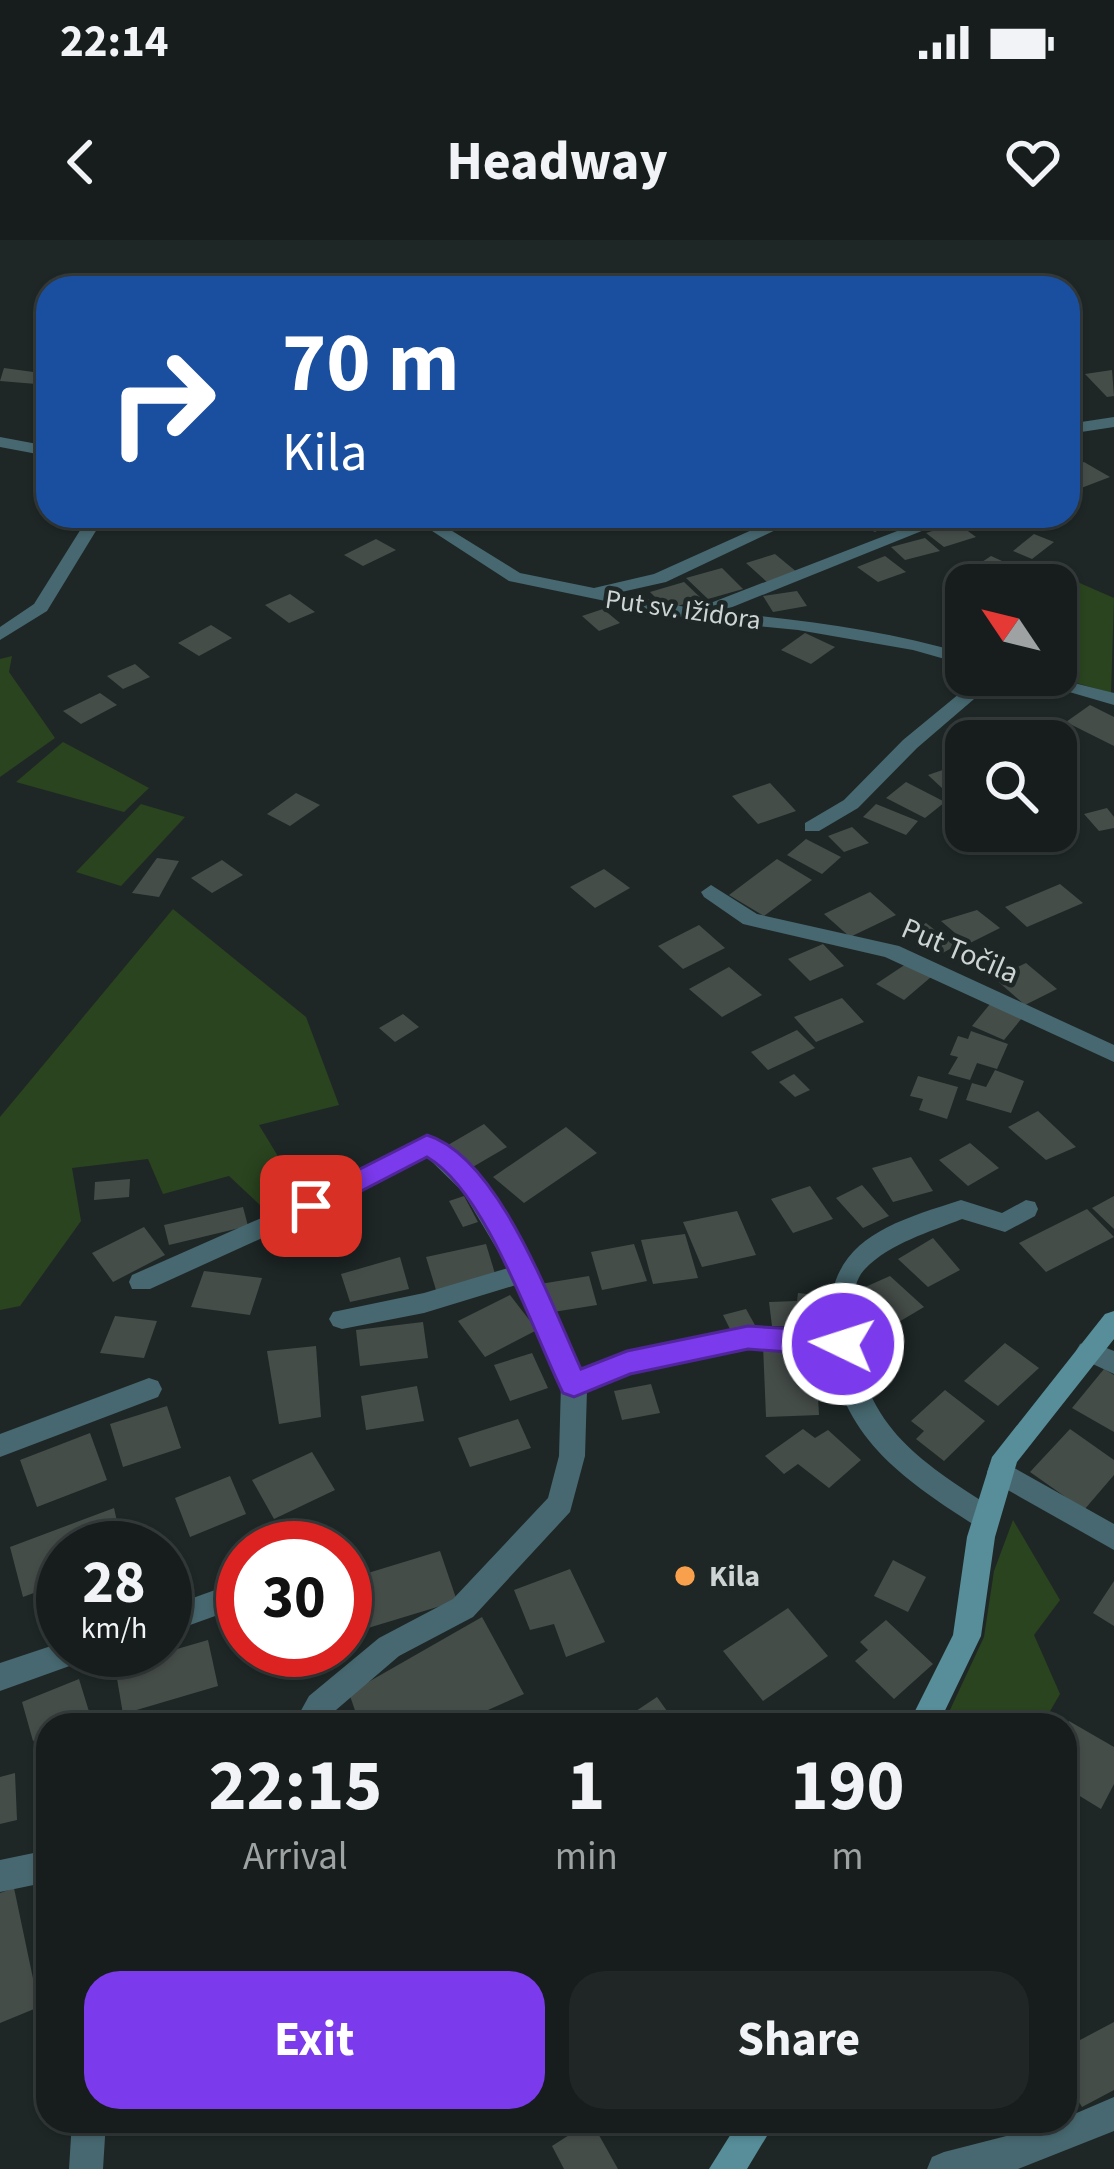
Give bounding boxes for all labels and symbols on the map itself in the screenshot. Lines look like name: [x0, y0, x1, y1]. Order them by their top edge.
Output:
north arrow: [945, 564, 1077, 696]
street label: Put sv. Ižidora: [603, 580, 763, 640]
street label: Put Točila: [895, 907, 1025, 995]
pin: [260, 1155, 362, 1257]
position arrow: [780, 1281, 906, 1407]
speed limit sign: 30: [216, 1521, 372, 1677]
place label: Kila: [709, 1555, 760, 1598]
marker: Kila: [672, 1563, 698, 1589]

